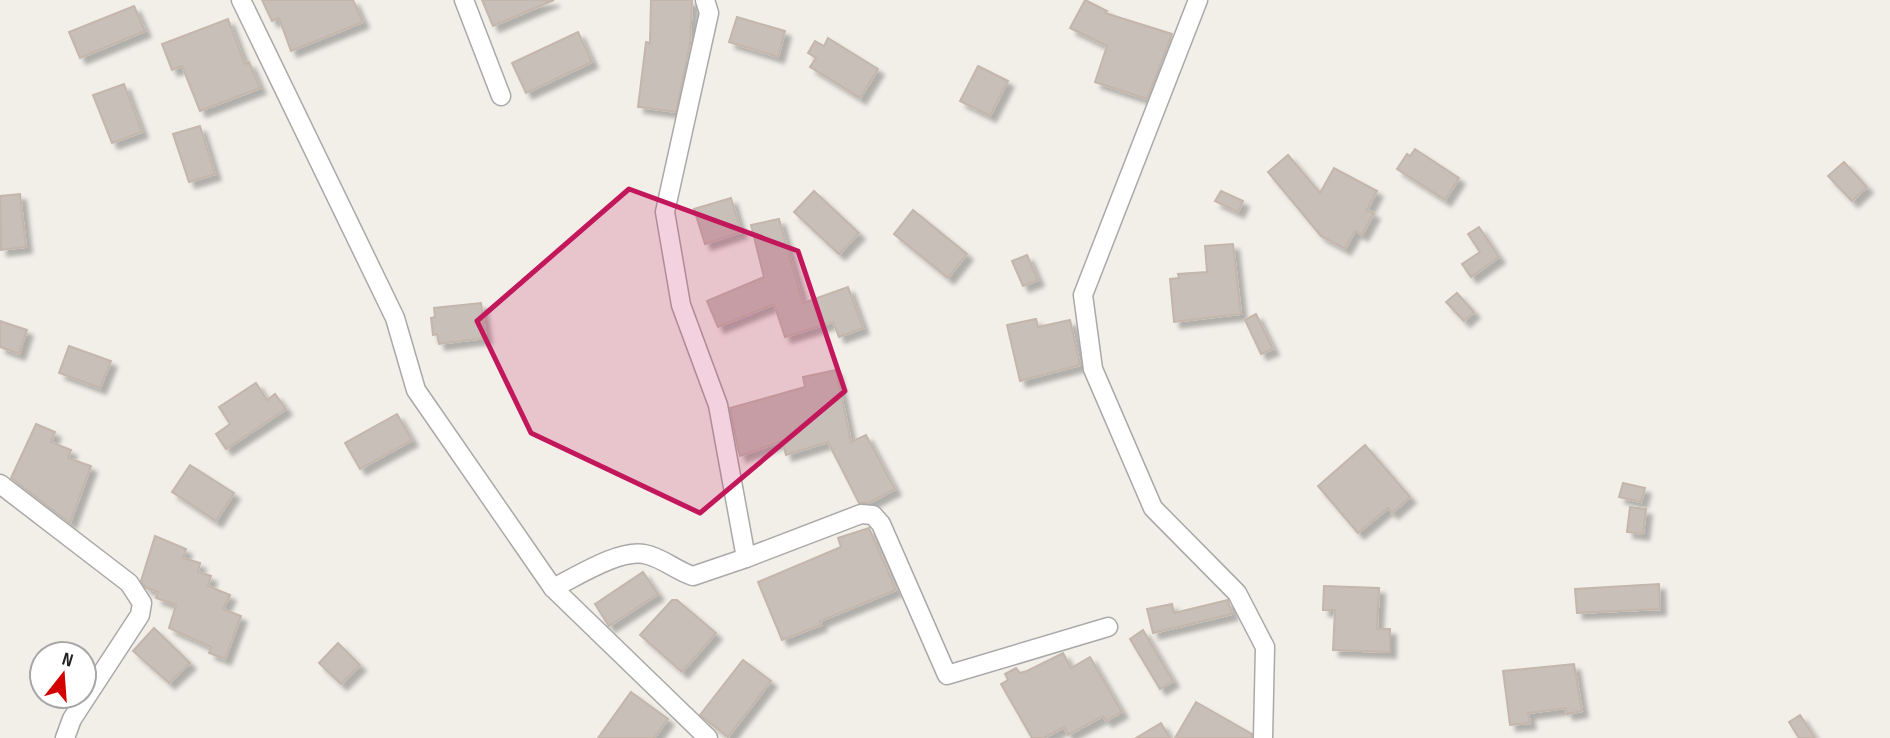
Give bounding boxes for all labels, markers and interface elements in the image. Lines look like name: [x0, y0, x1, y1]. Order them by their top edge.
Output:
north arrow: [28, 640, 98, 710]
text: N: [59, 648, 76, 673]

